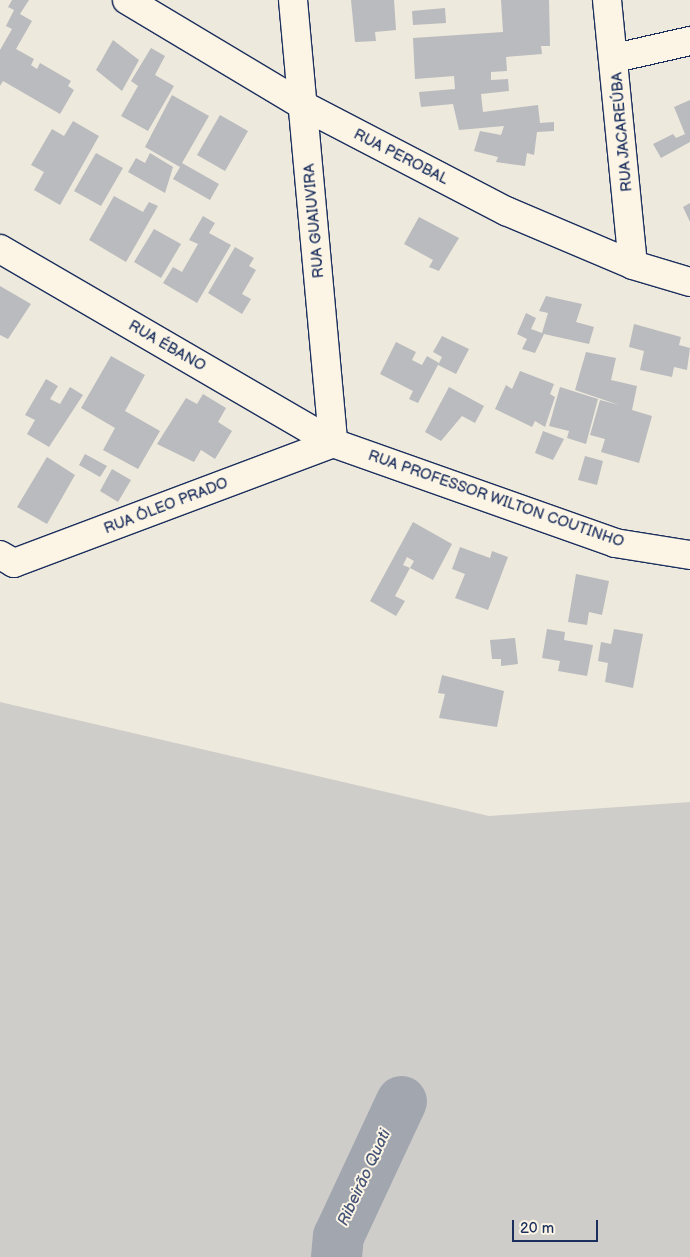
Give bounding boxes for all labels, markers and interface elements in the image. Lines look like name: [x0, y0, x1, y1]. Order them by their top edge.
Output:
street label: RUA JACAREÚBA: [608, 71, 636, 193]
street label: RUA PEROBAL: [351, 125, 451, 189]
street label: RUA GUAIUVIRA: [300, 163, 328, 279]
street label: RUA ÉBANO: [125, 317, 209, 375]
street label: RUA PROFESSOR WILTON COUTINHO: [365, 447, 627, 551]
street label: RUA ÓLEO PRADO: [101, 474, 231, 538]
water label: Ribeirão Quati: [334, 1127, 396, 1229]
scale bar: [515, 1210, 601, 1242]
text: 20 m: [520, 1219, 554, 1238]

